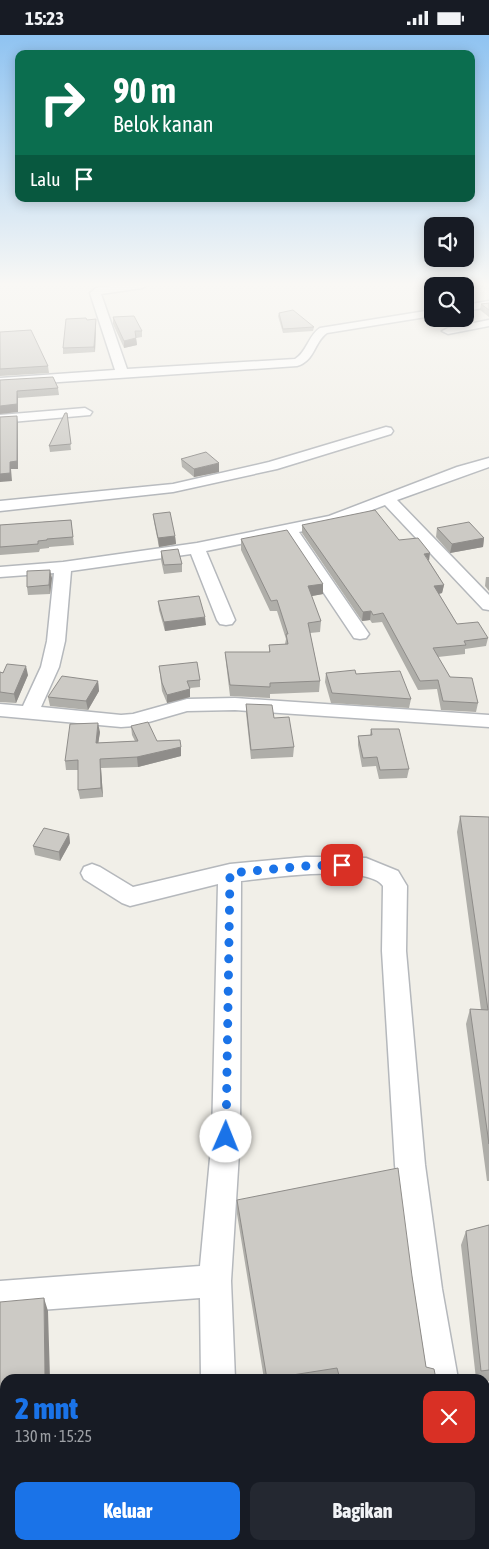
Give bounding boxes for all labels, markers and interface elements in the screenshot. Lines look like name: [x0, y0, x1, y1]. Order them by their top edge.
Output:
text: 15:23: [25, 7, 64, 29]
icon: right: [30, 70, 95, 135]
text: 90 m: [113, 70, 176, 110]
text: Belok kanan: [113, 111, 214, 137]
icon: arrive: [70, 165, 98, 193]
text: Lalu: [30, 168, 60, 190]
map controls: [424, 217, 474, 327]
button: sound: [424, 217, 474, 267]
button: search: [424, 277, 474, 327]
pin: [321, 844, 363, 886]
icon: arrive: [328, 851, 356, 879]
position arrow: [199, 1110, 251, 1162]
text: 2 mnt: [15, 1391, 78, 1425]
button: close: [423, 1391, 475, 1443]
text: 130 m · 15:25: [15, 1427, 92, 1445]
button: Keluar: [15, 1482, 240, 1540]
button: Bagikan: [250, 1482, 475, 1540]

